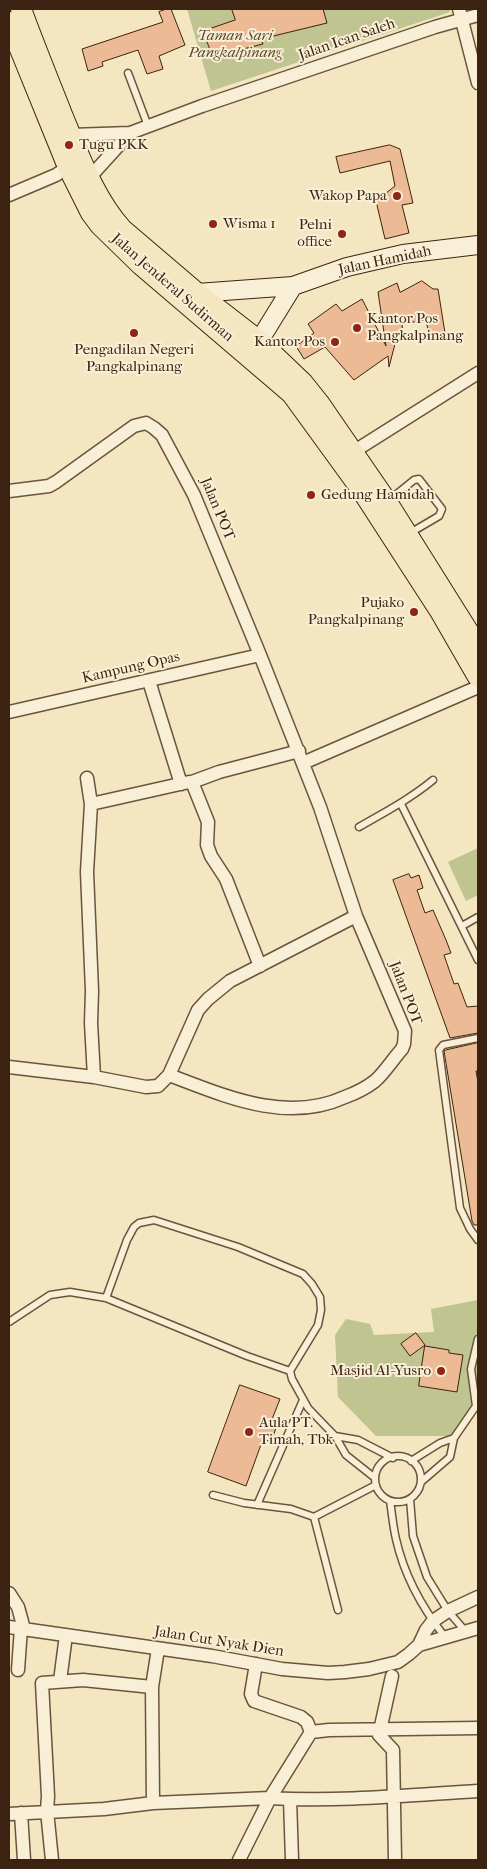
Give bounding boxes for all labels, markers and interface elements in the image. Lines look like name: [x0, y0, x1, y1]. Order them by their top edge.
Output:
street label: Jalan Ican Saleh: [296, 15, 398, 65]
park label: Taman Sari Pangkalpinang: [188, 27, 282, 62]
place label: Tugu PKK: [79, 136, 148, 154]
marker: Tugu PKK: [63, 139, 75, 151]
place label: Wakop Papa: [309, 187, 387, 205]
marker: Wakop Papa: [391, 190, 403, 202]
place label: Wisma 1: [223, 215, 276, 233]
place label: Pelni office: [297, 216, 332, 251]
marker: Wisma 1: [207, 218, 219, 230]
marker: Pelni office: [336, 228, 348, 240]
street label: Jalan Jenderal Sudirman: [107, 230, 237, 346]
street label: Jalan Hamidah: [337, 242, 433, 280]
place label: Kantor Pos Pangkalpinang: [367, 310, 463, 345]
marker: Kantor Pos Pangkalpinang: [351, 322, 363, 334]
marker: Pengadilan Negeri Pangkalpinang: [128, 327, 140, 339]
place label: Kantor Pos: [254, 333, 325, 351]
marker: Kantor Pos: [329, 336, 341, 348]
place label: Pengadilan Negeri Pangkalpinang: [74, 341, 194, 376]
street label: Jalan POT: [196, 475, 238, 543]
place label: Gedung Hamidah: [321, 486, 435, 504]
marker: Gedung Hamidah: [305, 489, 317, 501]
place label: Pujako Pangkalpinang: [308, 594, 404, 629]
marker: Pujako Pangkalpinang: [408, 606, 420, 618]
street label: Kampung Opas: [80, 648, 182, 688]
street label: Jalan POT: [385, 959, 425, 1027]
place label: Masjid Al-Yusro: [330, 1362, 431, 1380]
marker: Masjid Al-Yusro: [435, 1365, 447, 1377]
place label: Aula PT. Timah, Tbk: [259, 1414, 333, 1449]
marker: Aula PT. Timah, Tbk: [243, 1426, 255, 1438]
street label: Jalan Cut Nyak Dien: [153, 1623, 285, 1661]

